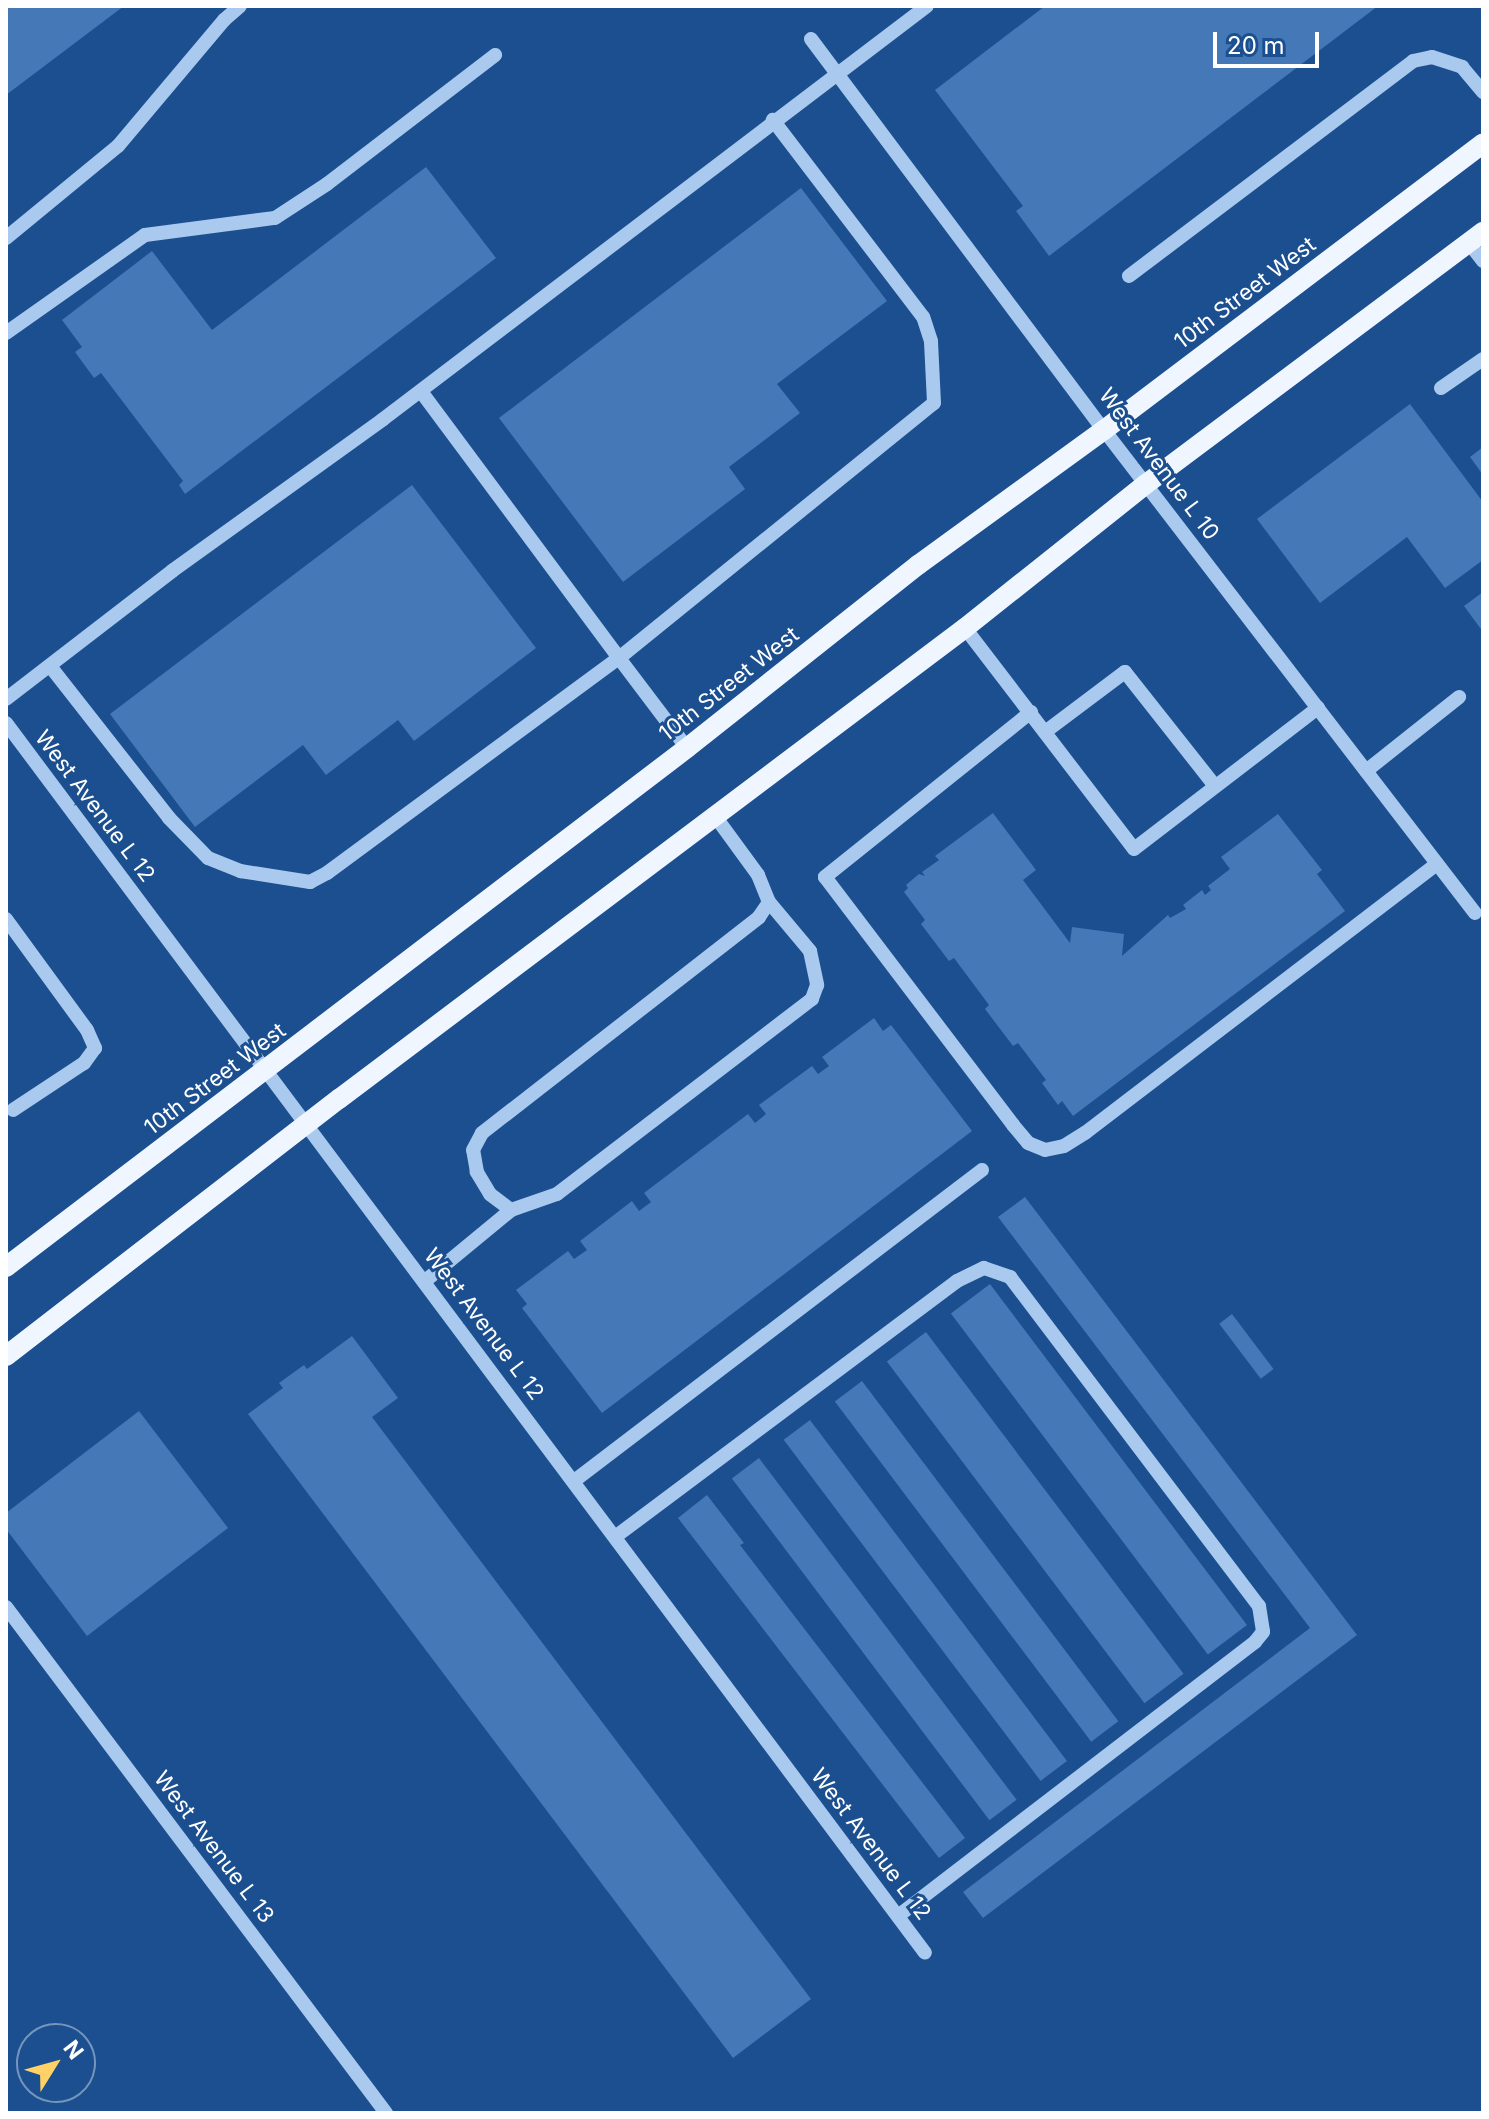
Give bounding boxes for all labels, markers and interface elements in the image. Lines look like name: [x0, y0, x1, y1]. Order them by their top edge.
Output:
scale bar: [1217, 16, 1323, 66]
text: 20 m: [1227, 31, 1285, 60]
street label: 10th Street West: [1169, 231, 1321, 355]
street label: West Avenue L 10: [1093, 383, 1225, 545]
street label: 10th Street West: [654, 621, 804, 747]
street label: West Avenue L 12: [29, 725, 161, 887]
street label: 10th Street West: [139, 1017, 291, 1141]
street label: West Avenue L 12: [418, 1243, 550, 1405]
street label: West Avenue L 12: [805, 1763, 937, 1925]
street label: West Avenue L 13: [148, 1766, 280, 1928]
north arrow: [16, 2023, 96, 2103]
text: N: [58, 2035, 89, 2064]

